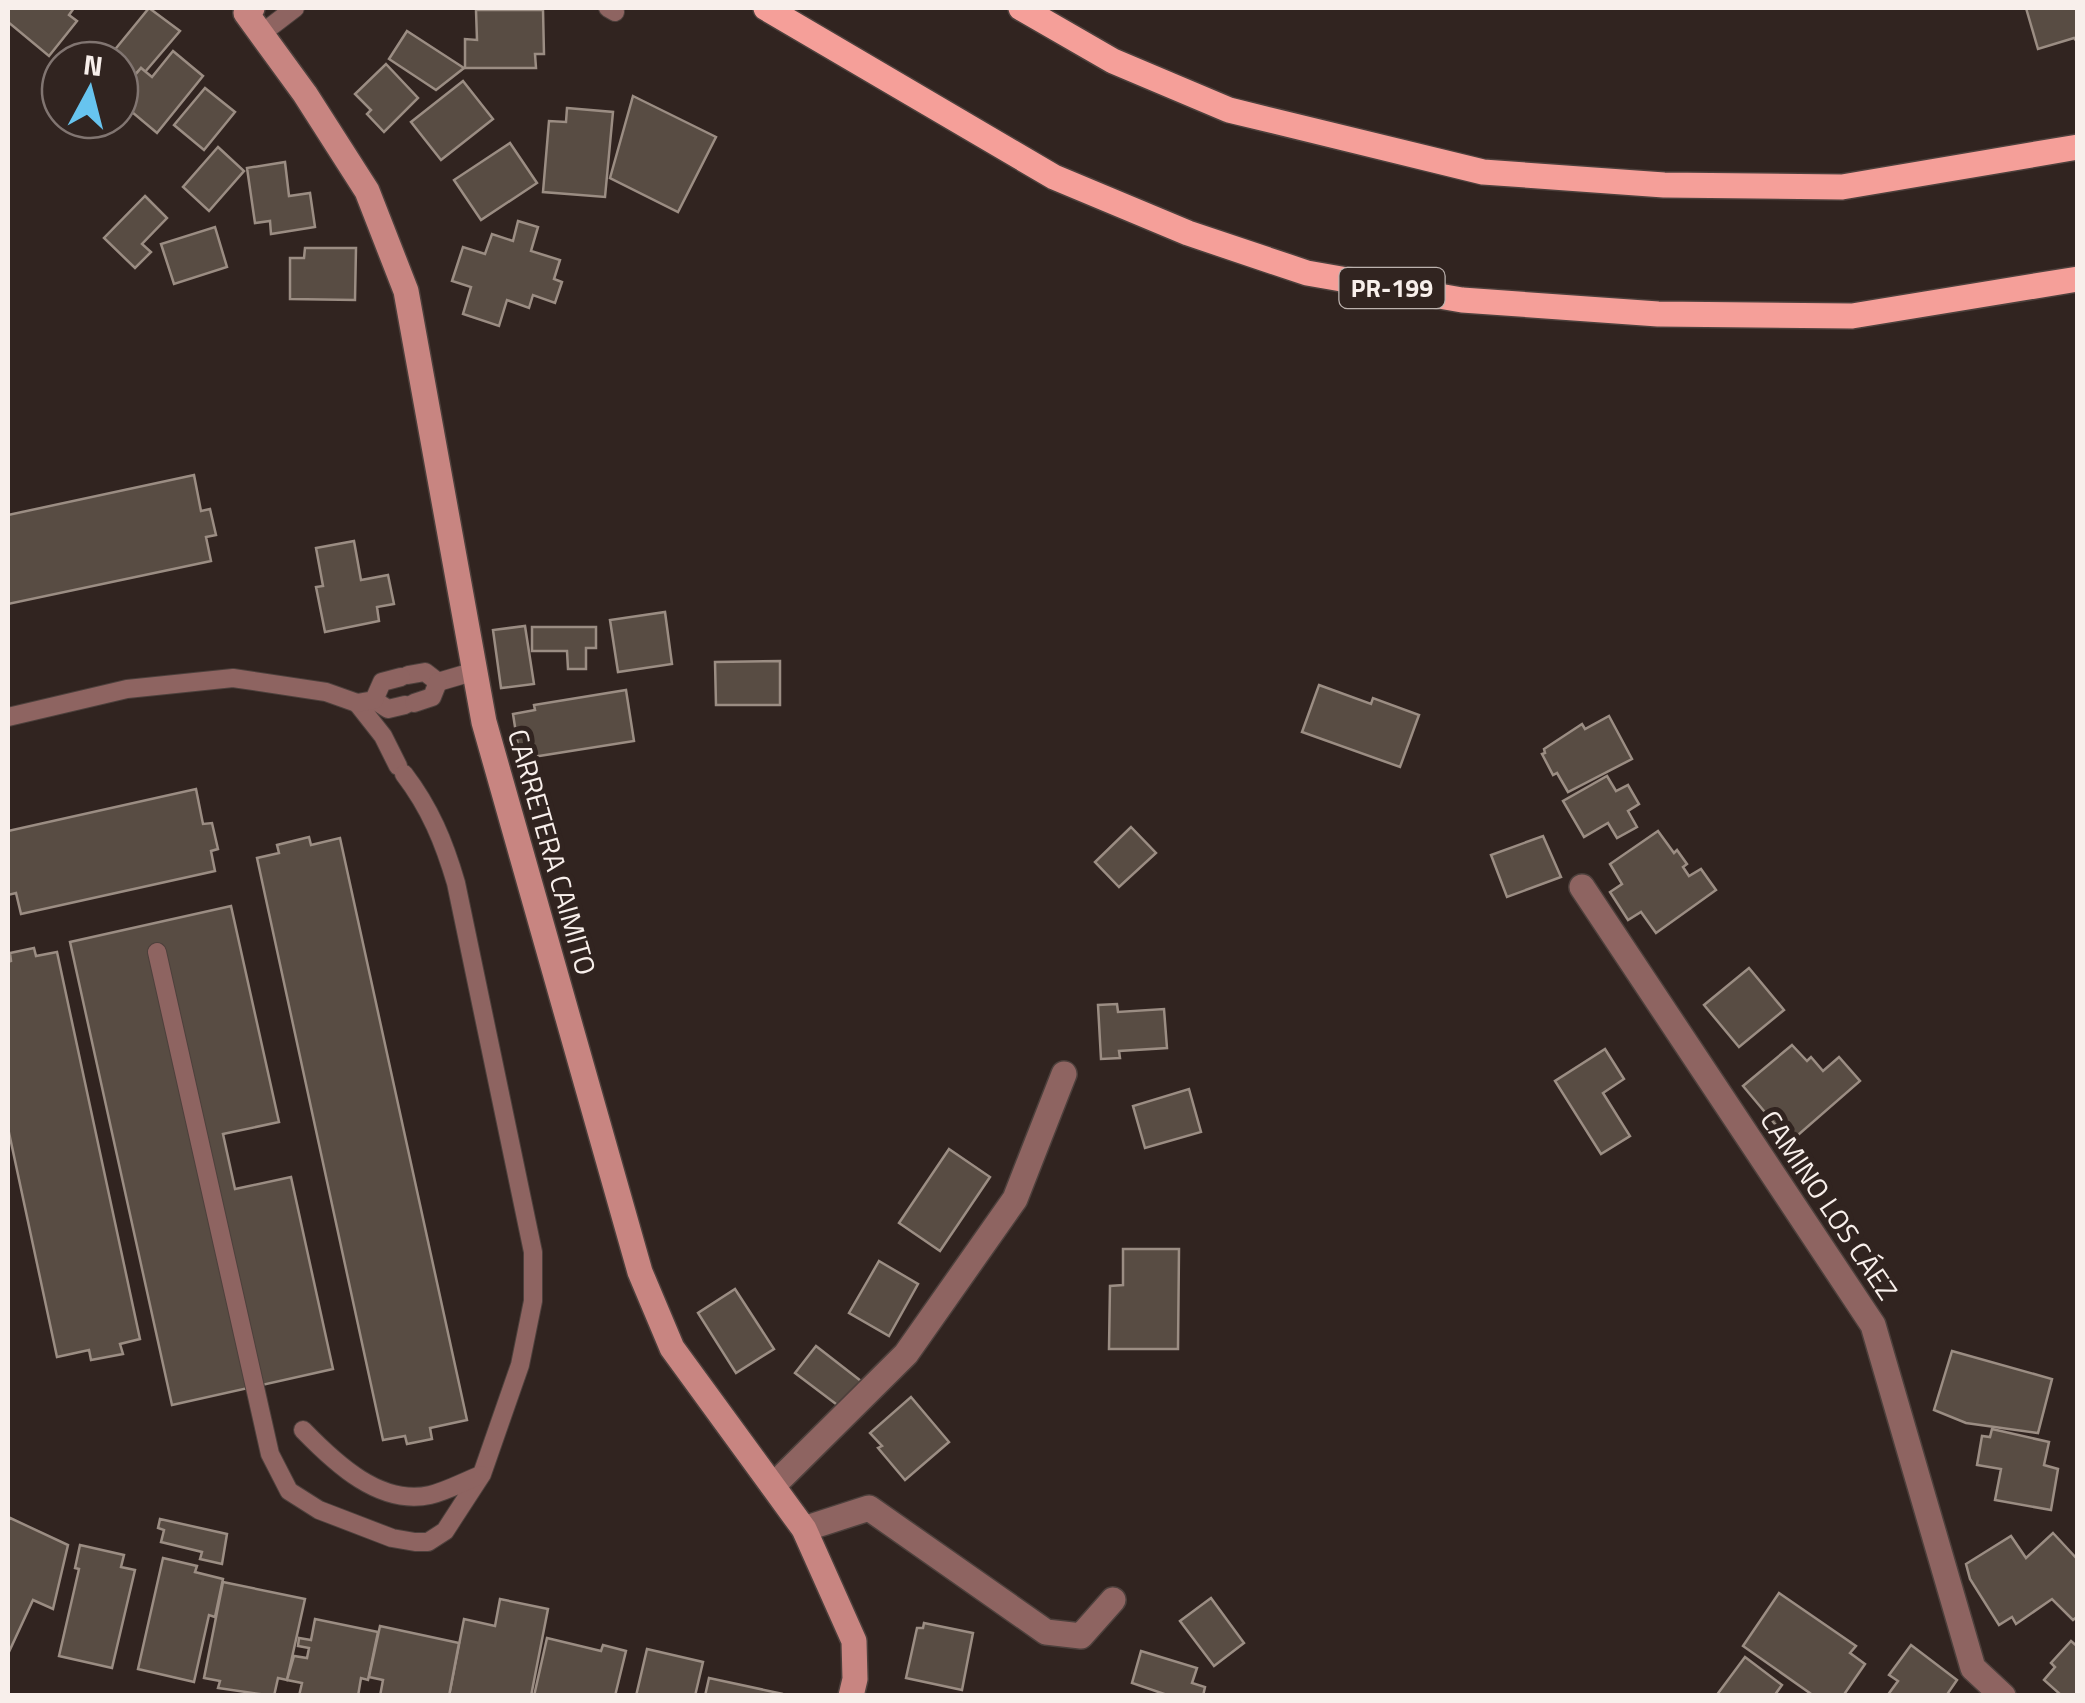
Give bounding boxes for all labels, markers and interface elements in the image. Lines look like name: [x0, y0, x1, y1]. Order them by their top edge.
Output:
north arrow: [40, 40, 140, 140]
text: N: [81, 42, 105, 87]
road number: PR-199: [1340, 268, 1444, 308]
street label: CARRETERA CAIMITO: [497, 724, 608, 980]
street label: CAMINO LOS CÁEZ: [1750, 1101, 1909, 1308]

